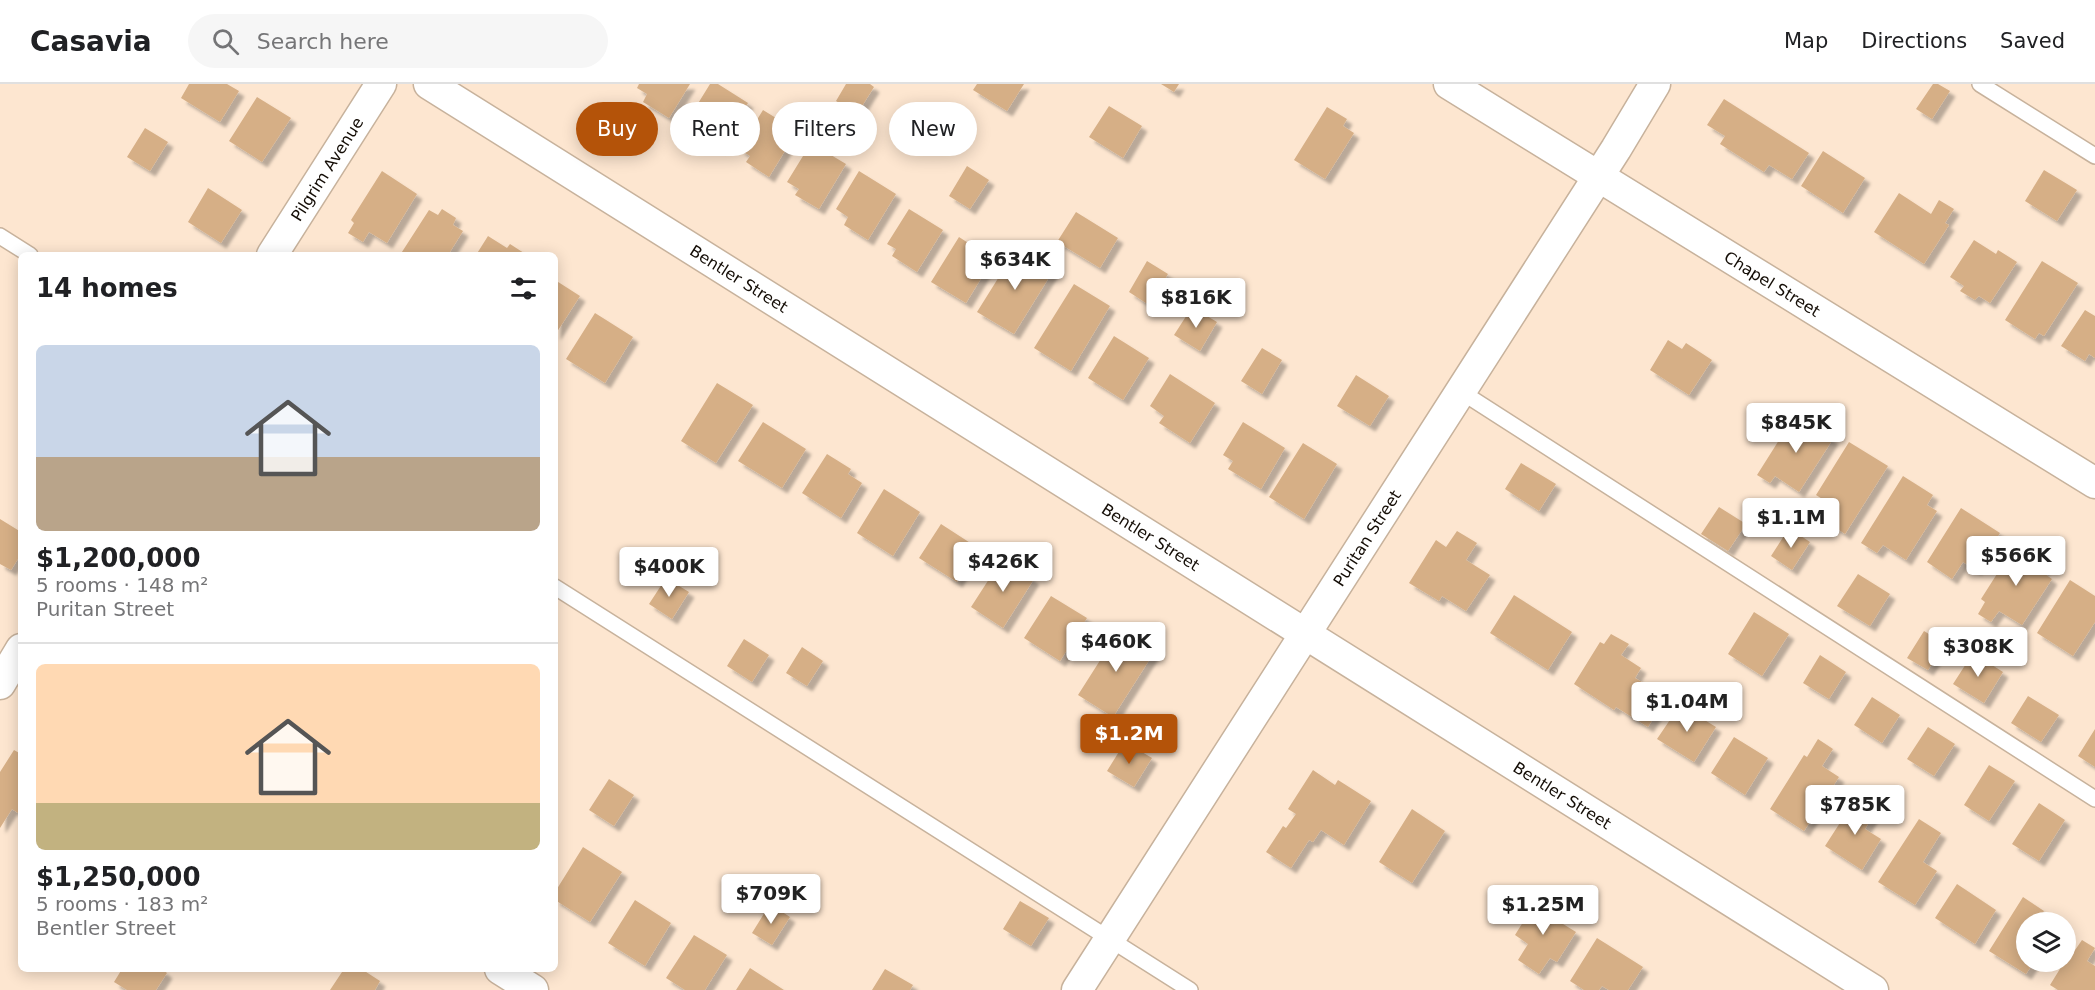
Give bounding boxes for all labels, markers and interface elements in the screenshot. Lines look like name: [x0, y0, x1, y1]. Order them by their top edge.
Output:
search box: [188, 14, 608, 68]
text: Casavia: [30, 25, 152, 58]
icon: search: [209, 25, 242, 58]
text: Search here: [257, 29, 389, 54]
text: Map: [1784, 29, 1828, 53]
text: Directions: [1861, 29, 1967, 53]
text: Saved: [2000, 29, 2065, 53]
chip: Buy: [576, 102, 658, 156]
chip: Rent: [670, 102, 760, 156]
chip: Filters: [772, 102, 877, 156]
chip: New: [889, 102, 977, 156]
street label: Pilgrim Avenue: [287, 114, 367, 225]
pin: $634K: [973, 240, 1057, 291]
street label: Bentler Street: [686, 241, 791, 317]
text: $634K: [979, 247, 1051, 271]
street label: Chapel Street: [1721, 247, 1824, 321]
icon: filters: [507, 272, 540, 305]
text: 14 homes: [36, 273, 178, 303]
pin: $816K: [1154, 278, 1238, 329]
text: $816K: [1160, 285, 1232, 309]
icon: home: [234, 384, 342, 492]
pin: $845K: [1754, 403, 1838, 454]
text: $845K: [1760, 410, 1832, 434]
street label: Puritan Street: [1329, 487, 1405, 590]
pin: $1.1M: [1749, 498, 1833, 549]
street label: Bentler Street: [1098, 499, 1203, 575]
text: $1.1M: [1756, 505, 1826, 529]
pin: $566K: [1974, 536, 2058, 587]
pin: $426K: [961, 542, 1045, 593]
text: $1,200,000: [36, 543, 200, 573]
text: $566K: [1980, 543, 2052, 567]
pin: $400K: [627, 547, 711, 598]
text: $426K: [967, 549, 1039, 573]
text: $400K: [633, 554, 705, 578]
text: 5 rooms · 148 m²: [36, 573, 208, 597]
text: Puritan Street: [36, 597, 174, 621]
pin: $460K: [1074, 622, 1158, 673]
pin: $308K: [1936, 627, 2020, 678]
text: $460K: [1080, 629, 1152, 653]
text: $308K: [1942, 634, 2014, 658]
pin: $1.04M: [1638, 682, 1736, 733]
text: $1.04M: [1645, 689, 1729, 713]
icon: home: [234, 703, 342, 811]
pin: $1.2M: [1087, 714, 1171, 765]
text: $1.2M: [1094, 721, 1164, 745]
street label: Bentler Street: [1510, 758, 1615, 833]
pin: $785K: [1813, 785, 1897, 836]
text: $785K: [1819, 792, 1891, 816]
text: $1,250,000: [36, 862, 200, 892]
pin: $709K: [729, 874, 813, 925]
text: $709K: [735, 881, 807, 905]
pin: $1.25M: [1494, 885, 1592, 936]
text: 5 rooms · 183 m²: [36, 892, 208, 916]
text: $1.25M: [1501, 892, 1585, 916]
map controls: [2016, 912, 2076, 972]
button: layers: [2016, 912, 2076, 972]
text: Bentler Street: [36, 916, 176, 940]

